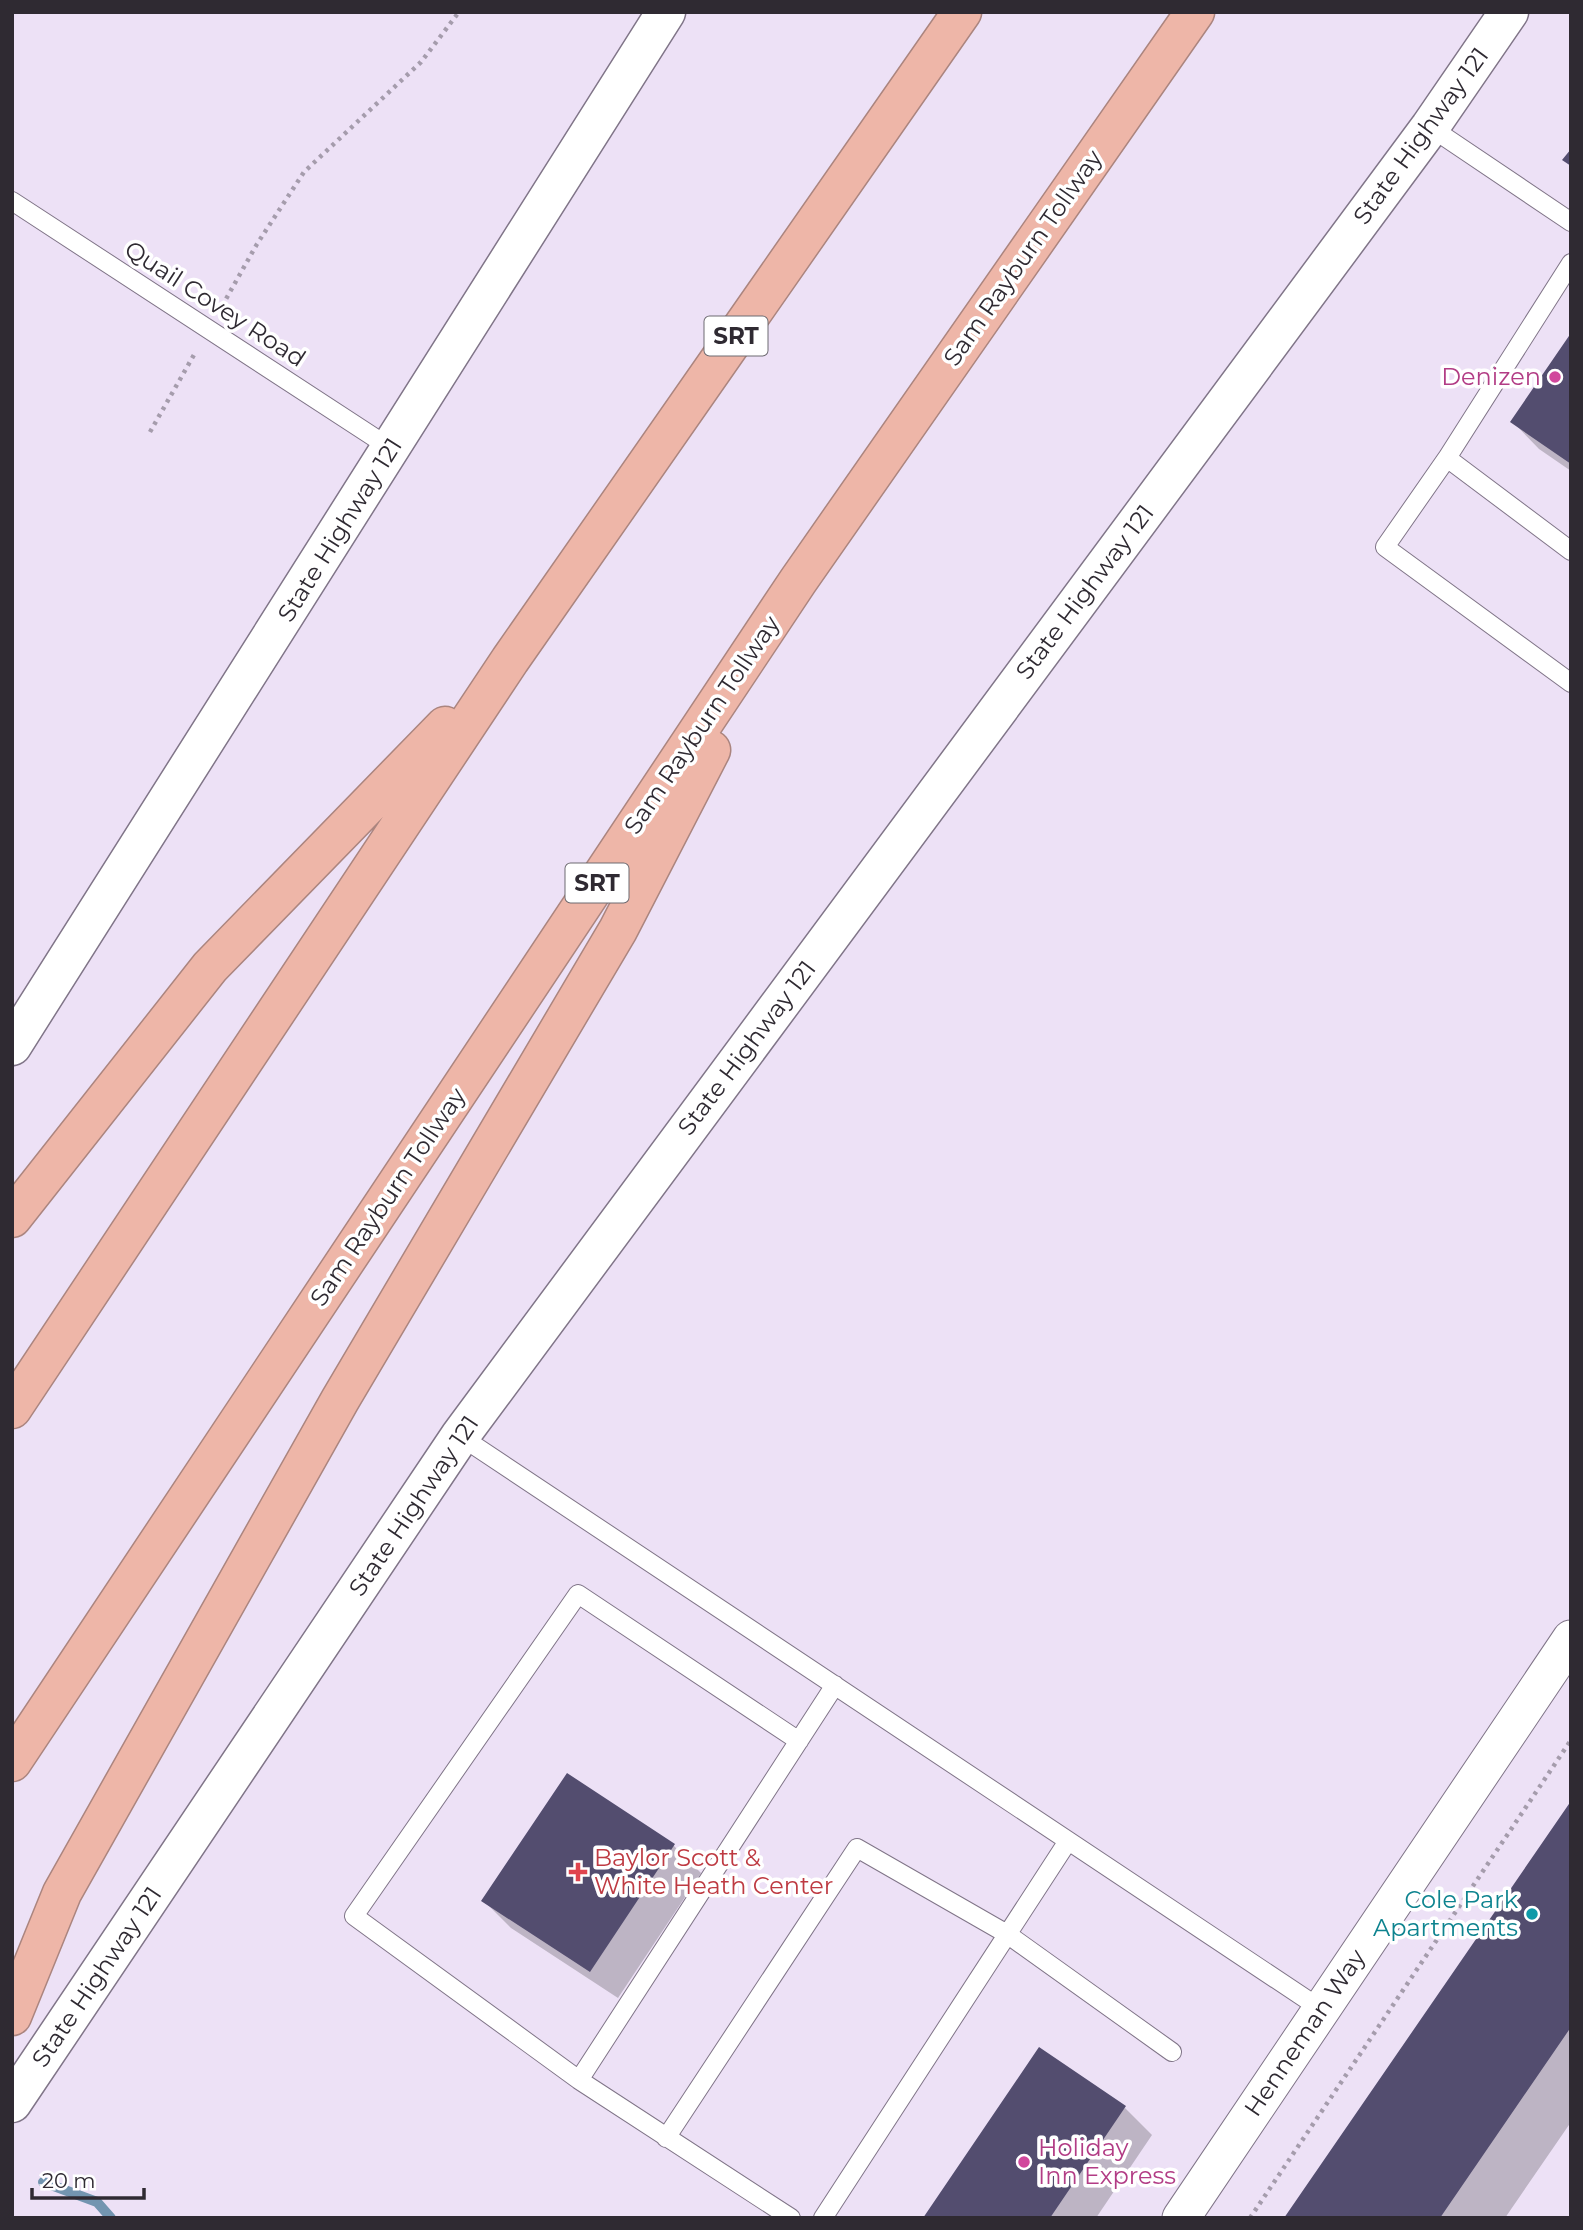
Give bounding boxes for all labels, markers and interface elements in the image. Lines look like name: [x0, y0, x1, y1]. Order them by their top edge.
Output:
street label: State Highway 121: [1347, 42, 1494, 230]
street label: Sam Rayburn Tollway: [937, 144, 1108, 371]
street label: Quail Covey Road: [119, 234, 311, 373]
road number: SRT: [704, 316, 768, 356]
place label: Denizen: [1441, 362, 1541, 391]
marker: Denizen: [1547, 369, 1563, 385]
street label: State Highway 121: [271, 432, 408, 627]
street label: State Highway 121: [1009, 499, 1160, 685]
street label: Sam Rayburn Tollway: [618, 610, 785, 839]
road number: SRT: [566, 863, 628, 902]
street label: State Highway 121: [671, 955, 822, 1141]
street label: Sam Rayburn Tollway: [304, 1082, 471, 1311]
street label: State Highway 121: [343, 1410, 485, 1601]
place label: Baylor Scott & White Heath Center: [594, 1843, 833, 1900]
marker: Baylor Scott & White Heath Center: [568, 1862, 588, 1882]
street label: State Highway 121: [26, 1881, 168, 2072]
place label: Cole Park Apartments: [1373, 1885, 1519, 1942]
marker: Cole Park Apartments: [1524, 1906, 1540, 1922]
street label: Henneman Way: [1238, 1944, 1371, 2122]
place label: Holiday Inn Express: [1038, 2133, 1176, 2190]
marker: Holiday Inn Express: [1016, 2154, 1032, 2170]
scale bar: [32, 2156, 144, 2200]
text: 20 m: [42, 2168, 96, 2193]

